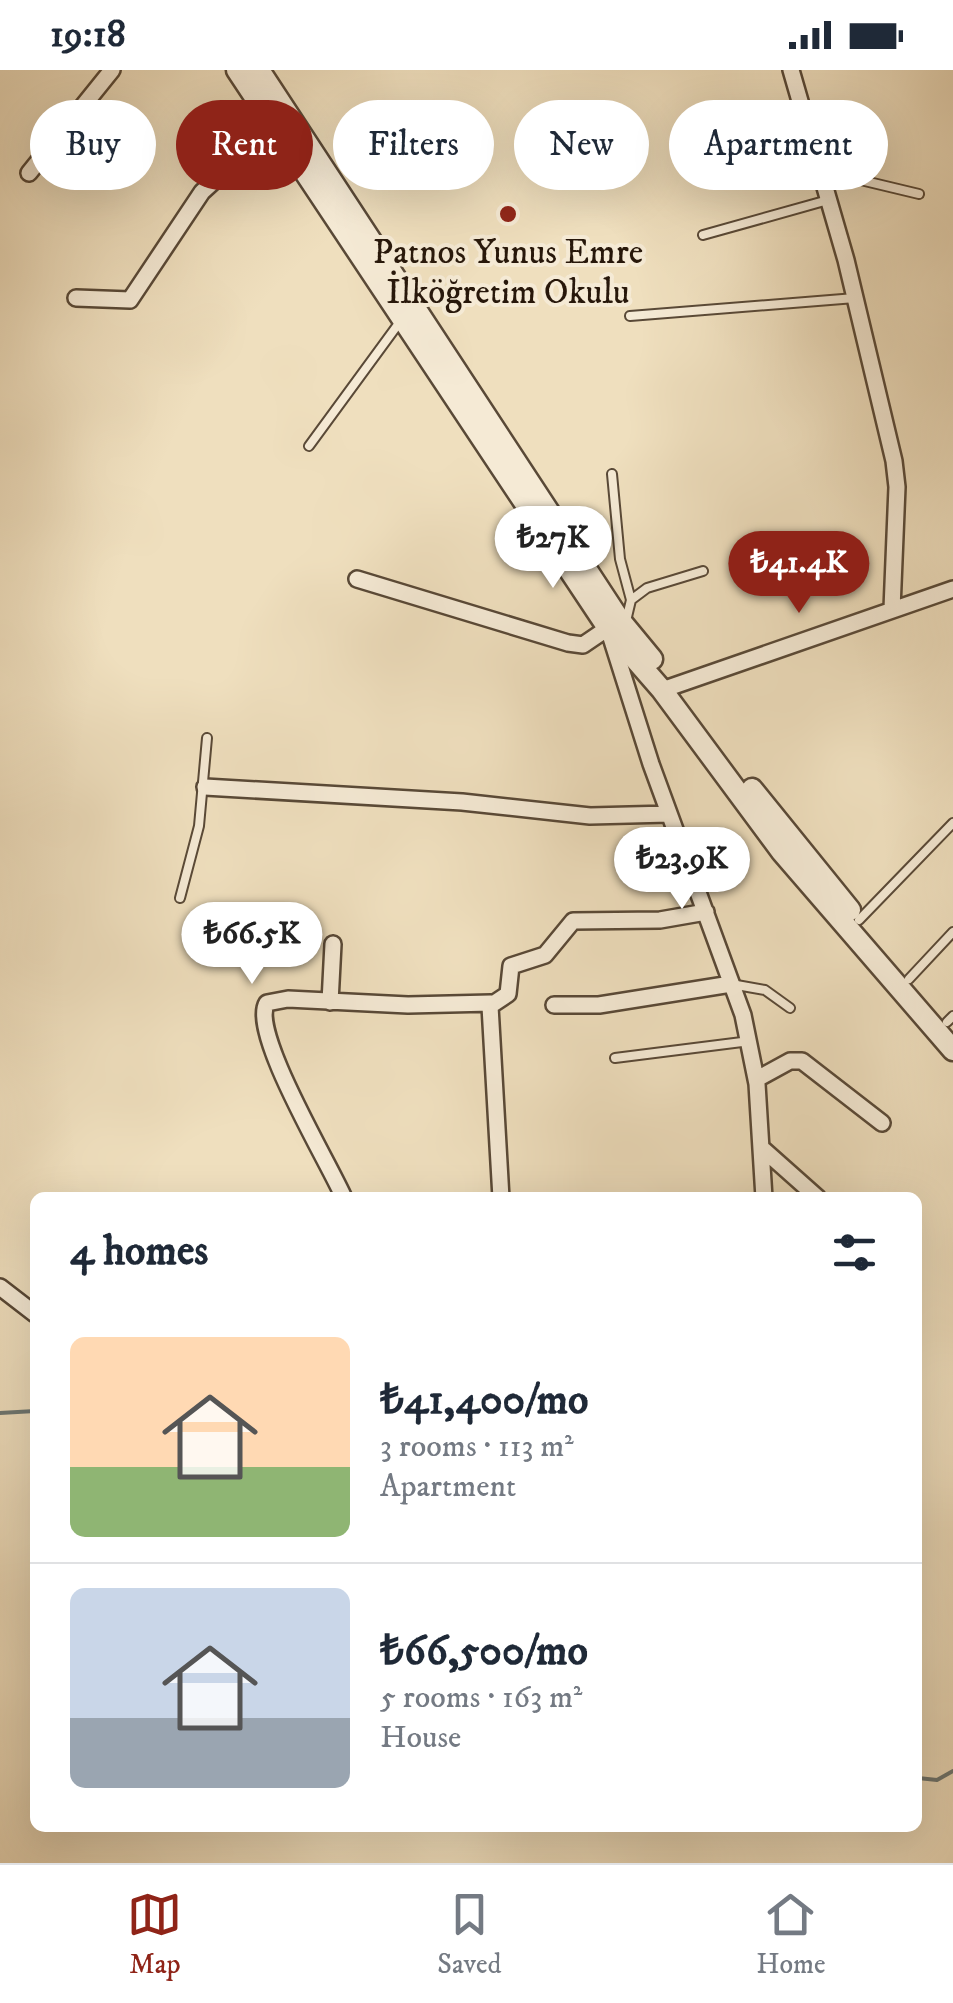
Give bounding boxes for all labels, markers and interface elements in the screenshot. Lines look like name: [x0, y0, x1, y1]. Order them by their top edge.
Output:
text: 19:18: [50, 11, 126, 59]
chip: Buy: [30, 100, 156, 190]
chip: Rent: [176, 100, 313, 190]
chip: Filters: [333, 100, 494, 190]
chip: New: [514, 100, 649, 190]
chip: Apartment: [669, 100, 888, 190]
marker: Patnos Yunus Emre İlköğretim Okulu: [497, 203, 519, 225]
place label: Patnos Yunus Emre İlköğretim Okulu: [373, 231, 643, 315]
pin: ₺27K: [494, 506, 612, 591]
text: ₺27K: [517, 518, 589, 558]
pin: ₺41.4K: [718, 531, 880, 616]
text: ₺41.4K: [750, 543, 848, 583]
pin: ₺23.9K: [601, 827, 763, 912]
text: ₺23.9K: [636, 839, 728, 879]
pin: ₺66.5K: [171, 902, 333, 987]
text: ₺66.5K: [203, 914, 301, 954]
icon: filters: [827, 1225, 882, 1280]
text: 4 homes: [70, 1226, 208, 1278]
text: ₺41,400/mo: [380, 1375, 588, 1427]
icon: home: [150, 1377, 270, 1497]
text: 3 rooms · 113 m²: [380, 1427, 574, 1467]
text: Apartment: [380, 1467, 516, 1507]
text: ₺66,500/mo: [380, 1626, 588, 1678]
icon: home: [150, 1628, 270, 1748]
text: 5 rooms · 163 m²: [380, 1678, 582, 1718]
text: House: [380, 1718, 461, 1758]
tab: Map: [127, 1887, 182, 1982]
tab: Saved: [437, 1887, 502, 1982]
tab: Home: [756, 1887, 826, 1982]

